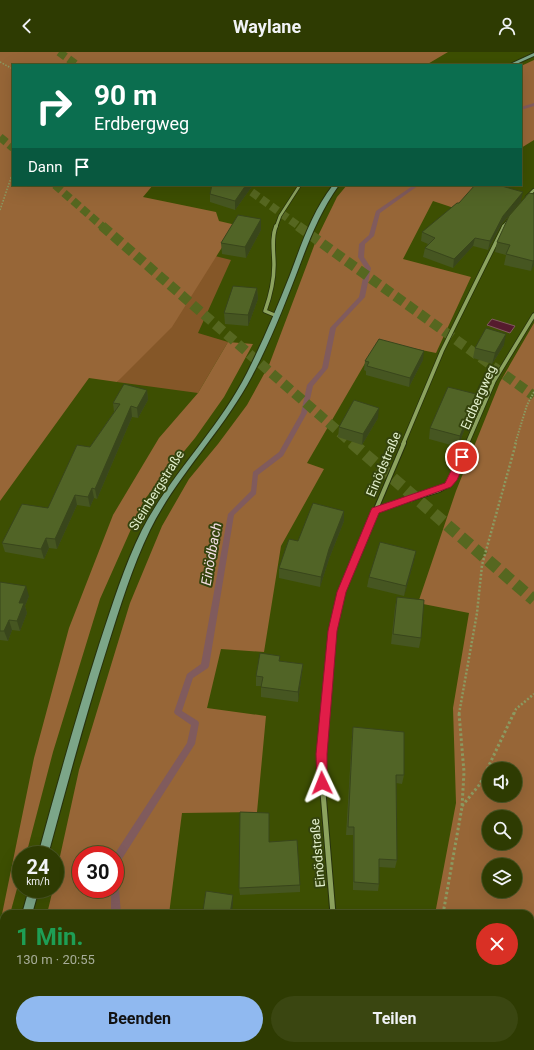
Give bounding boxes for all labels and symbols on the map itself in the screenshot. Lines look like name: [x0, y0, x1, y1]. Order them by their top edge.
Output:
street label: Erdbergweg: [458, 363, 499, 432]
street label: Einödstraße: [363, 429, 404, 499]
pin: [445, 440, 479, 474]
street label: Steinbergstraße: [126, 447, 187, 533]
water label: Einödbach: [198, 521, 224, 587]
position arrow: [301, 762, 343, 804]
street label: Einödstraße: [307, 818, 328, 888]
speed limit sign: 30: [72, 846, 124, 898]

